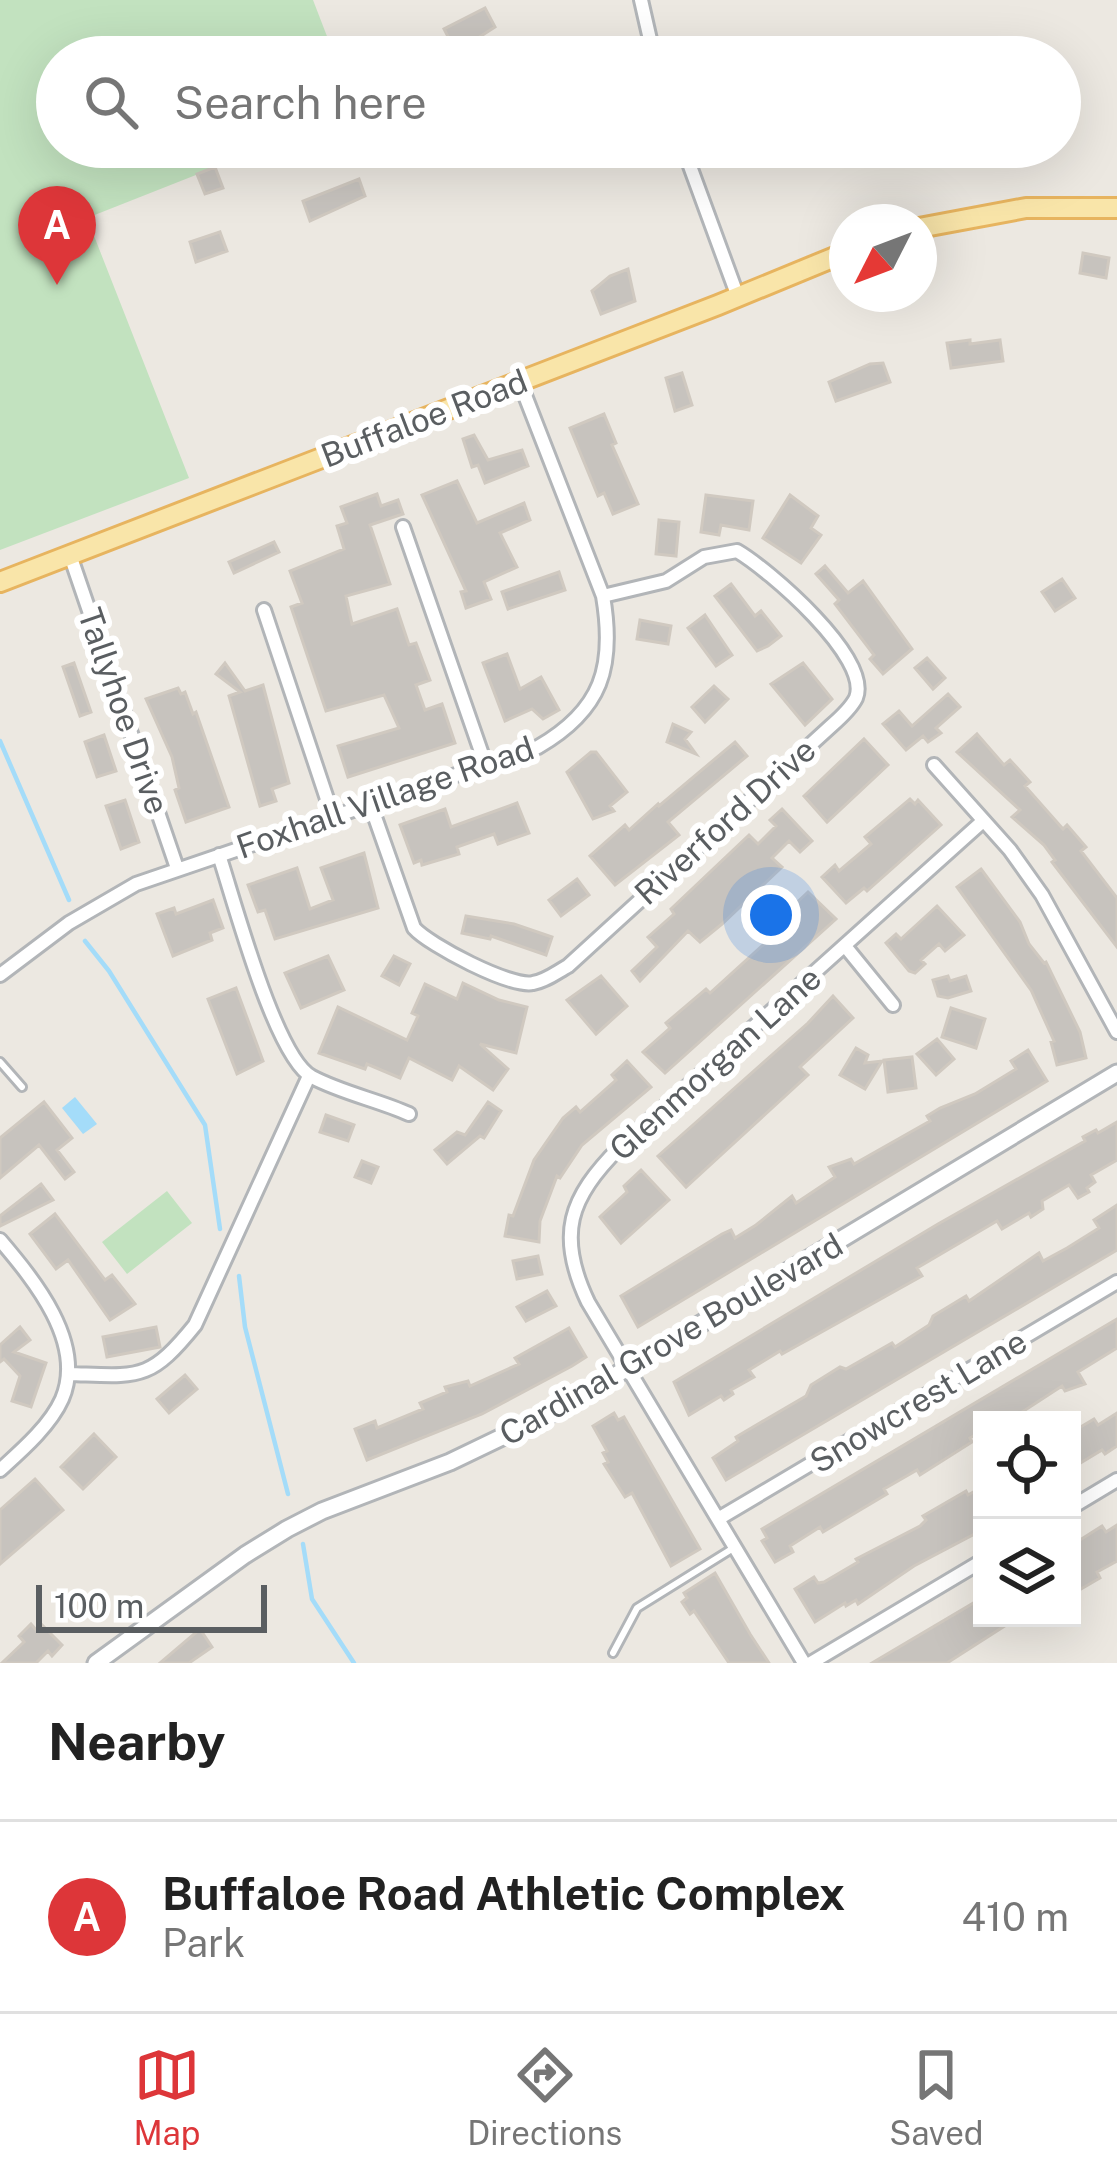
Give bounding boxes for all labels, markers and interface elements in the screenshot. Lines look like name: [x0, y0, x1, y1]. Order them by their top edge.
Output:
search box: [36, 36, 1081, 168]
icon: search: [78, 69, 144, 135]
text: Search here: [174, 76, 427, 129]
pin: A: [18, 186, 96, 285]
north arrow: [829, 204, 937, 312]
street label: Buffaloe Road: [316, 361, 532, 475]
street label: Tallyhoe Drive: [71, 603, 177, 819]
street label: Foxhall Village Road: [231, 728, 539, 866]
street label: Riverford Drive: [627, 730, 823, 912]
your location: [741, 885, 801, 945]
street label: Glenmorgan Lane: [602, 958, 828, 1168]
street label: Cardinal Grove Boulevard: [493, 1225, 849, 1453]
street label: Snowcrest Lane: [803, 1321, 1033, 1481]
map controls: [973, 1411, 1081, 1627]
button: locate: [973, 1411, 1081, 1519]
button: layers: [973, 1519, 1081, 1627]
scale bar: [36, 1579, 267, 1632]
text: 100 m: [54, 1587, 144, 1625]
text: Nearby: [48, 1712, 225, 1771]
text: Buffaloe Road Athletic Complex: [162, 1867, 845, 1920]
text: A: [73, 1894, 101, 1940]
text: 410 m: [962, 1894, 1069, 1940]
text: Park: [162, 1920, 245, 1966]
tab: Map: [133, 2042, 200, 2152]
tab: Directions: [467, 2042, 622, 2152]
tab: Saved: [889, 2042, 984, 2152]

